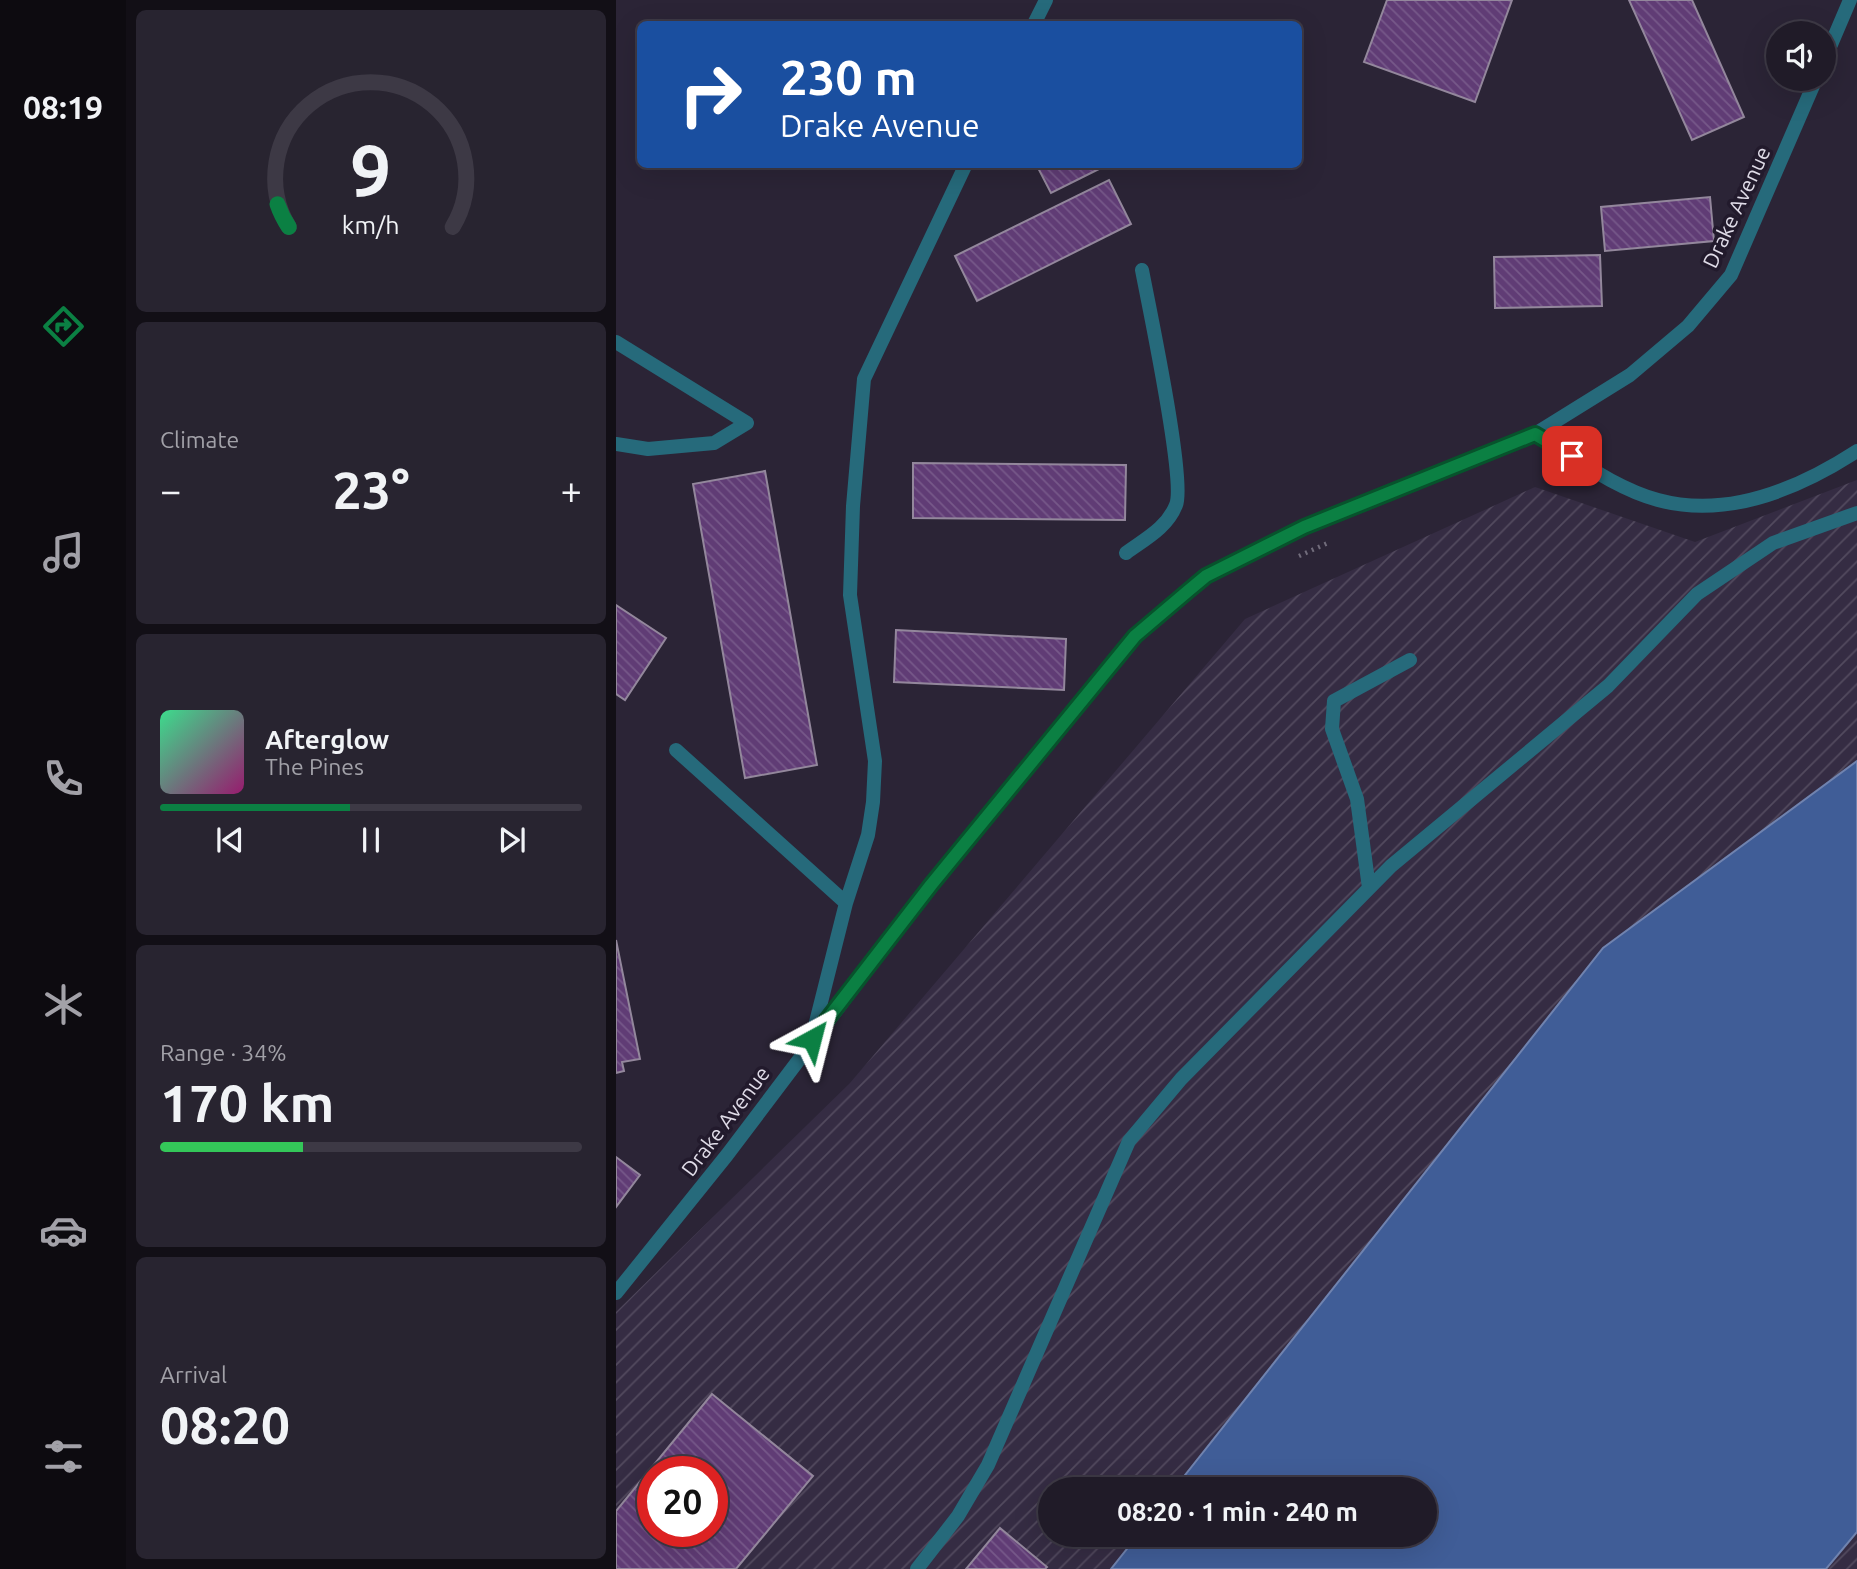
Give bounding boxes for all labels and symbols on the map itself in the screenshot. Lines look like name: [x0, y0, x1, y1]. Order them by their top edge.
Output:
street label: Drake Avenue: [1697, 143, 1775, 271]
pin: [1542, 426, 1602, 486]
position arrow: [775, 1002, 849, 1076]
street label: Drake Avenue: [676, 1061, 774, 1181]
speed limit sign: 20: [637, 1456, 728, 1547]

